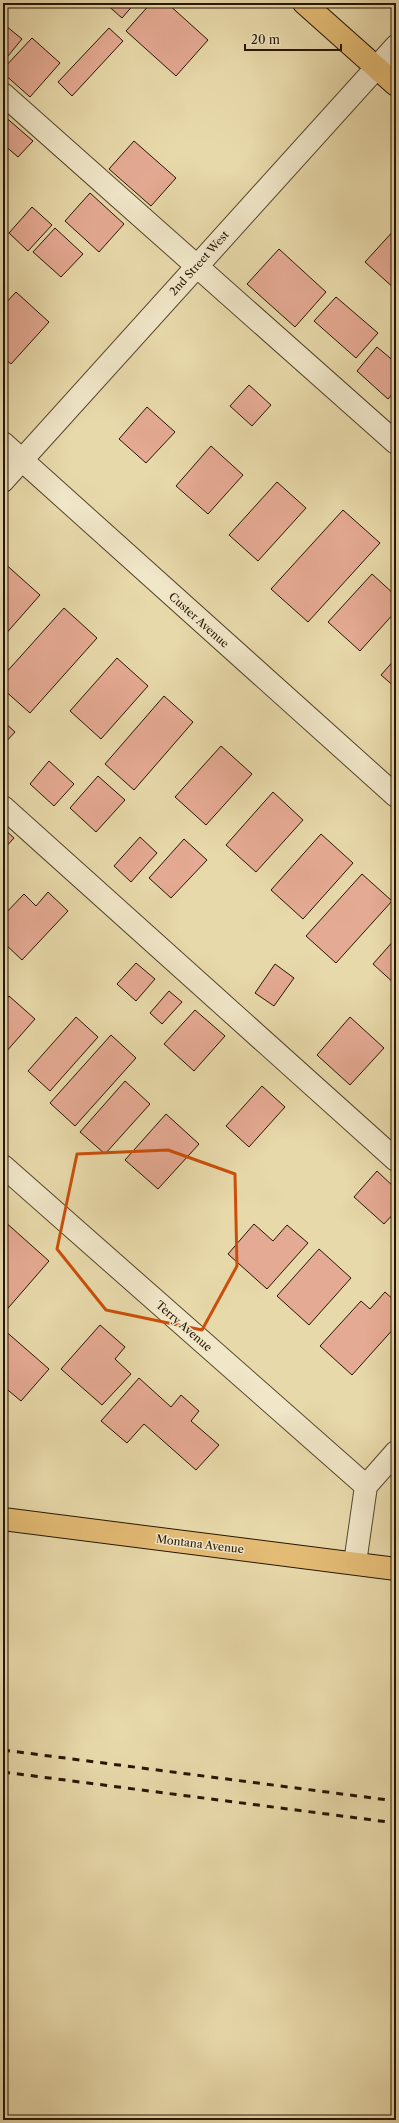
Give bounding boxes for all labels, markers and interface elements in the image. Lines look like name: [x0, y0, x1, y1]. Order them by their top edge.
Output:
scale bar: [245, 26, 341, 52]
text: 20 m: [251, 32, 280, 47]
street label: 2nd Street West: [166, 228, 232, 298]
street label: Custer Avenue: [166, 589, 232, 651]
street label: Terry Avenue: [153, 1298, 215, 1354]
street label: Montana Avenue: [155, 1532, 245, 1556]

